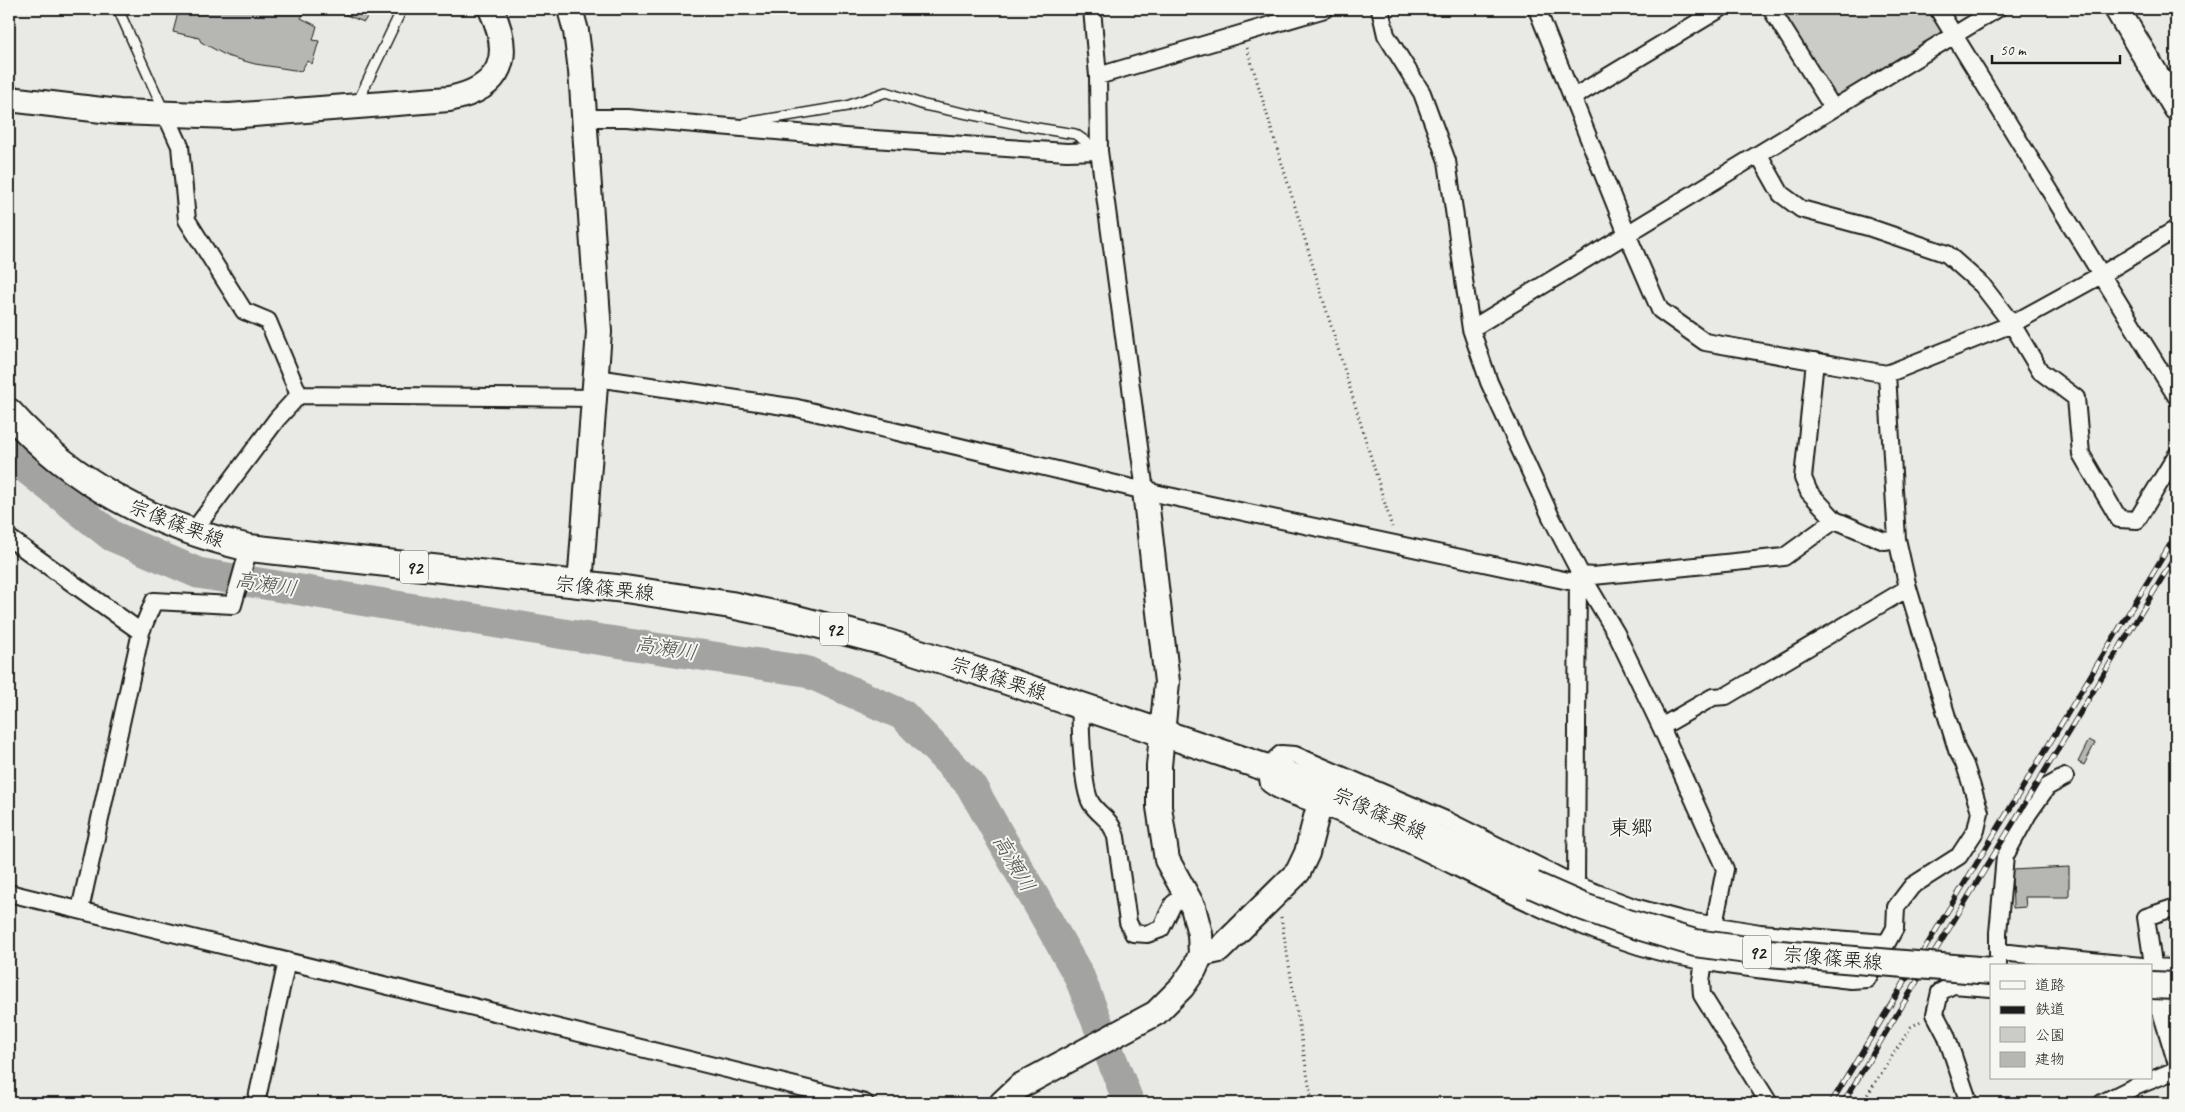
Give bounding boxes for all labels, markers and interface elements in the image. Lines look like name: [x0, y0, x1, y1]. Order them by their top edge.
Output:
scale bar: [1992, 32, 2120, 64]
text: 50 m: [2000, 41, 2027, 60]
street label: 宗像篠栗線: [126, 494, 228, 553]
road number: 92: [400, 550, 428, 584]
water label: 高瀬川: [233, 566, 299, 602]
street label: 宗像篠栗線: [554, 571, 656, 606]
road number: 92: [820, 612, 848, 646]
water label: 高瀬川: [633, 630, 699, 666]
street label: 宗像篠栗線: [947, 651, 1050, 706]
street label: 宗像篠栗線: [1329, 782, 1431, 845]
district label: 東郷: [1609, 814, 1653, 842]
water label: 高瀬川: [987, 829, 1041, 897]
road number: 92: [1743, 936, 1771, 969]
street label: 宗像篠栗線: [1782, 942, 1884, 975]
legend: [1990, 964, 2152, 1080]
text: 道路: [2035, 976, 2065, 995]
text: 鉄道: [2035, 1000, 2065, 1019]
text: 公園: [2035, 1026, 2065, 1045]
text: 建物: [2035, 1050, 2065, 1069]

